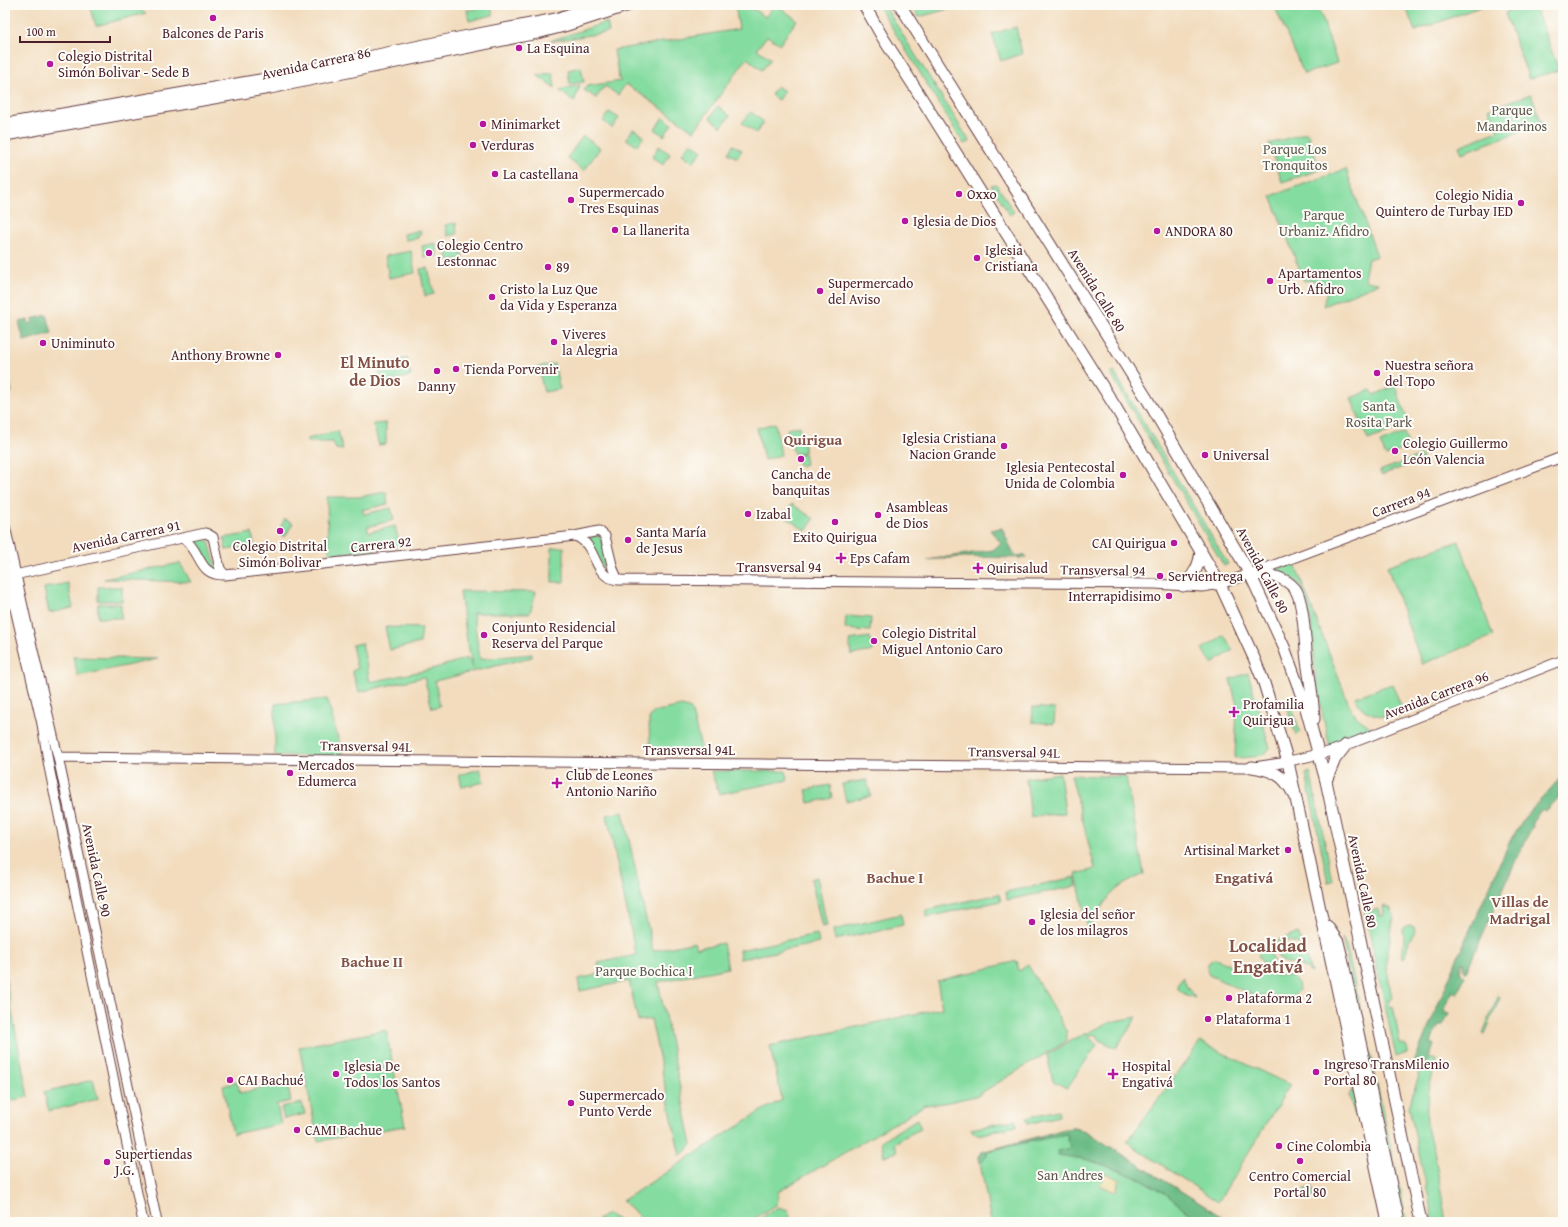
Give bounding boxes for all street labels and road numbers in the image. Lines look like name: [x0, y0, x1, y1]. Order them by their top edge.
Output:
street label: Avenida Carrera 86: [260, 42, 373, 84]
street label: Avenida Calle 80: [1063, 244, 1131, 336]
street label: Carrera 94: [1369, 482, 1433, 522]
street label: Avenida Carrera 91: [70, 515, 182, 557]
street label: Avenida Calle 80: [1232, 523, 1294, 617]
street label: Carrera 92: [350, 531, 412, 557]
street label: Transversal 94: [736, 557, 822, 577]
street label: Transversal 94: [1060, 559, 1146, 581]
street label: Avenida Carrera 96: [1381, 666, 1492, 724]
street label: Transversal 94L: [320, 735, 412, 757]
street label: Transversal 94L: [643, 740, 735, 760]
street label: Transversal 94L: [968, 741, 1060, 763]
street label: Avenida Calle 90: [77, 821, 117, 919]
street label: Avenida Calle 80: [1343, 832, 1383, 930]

